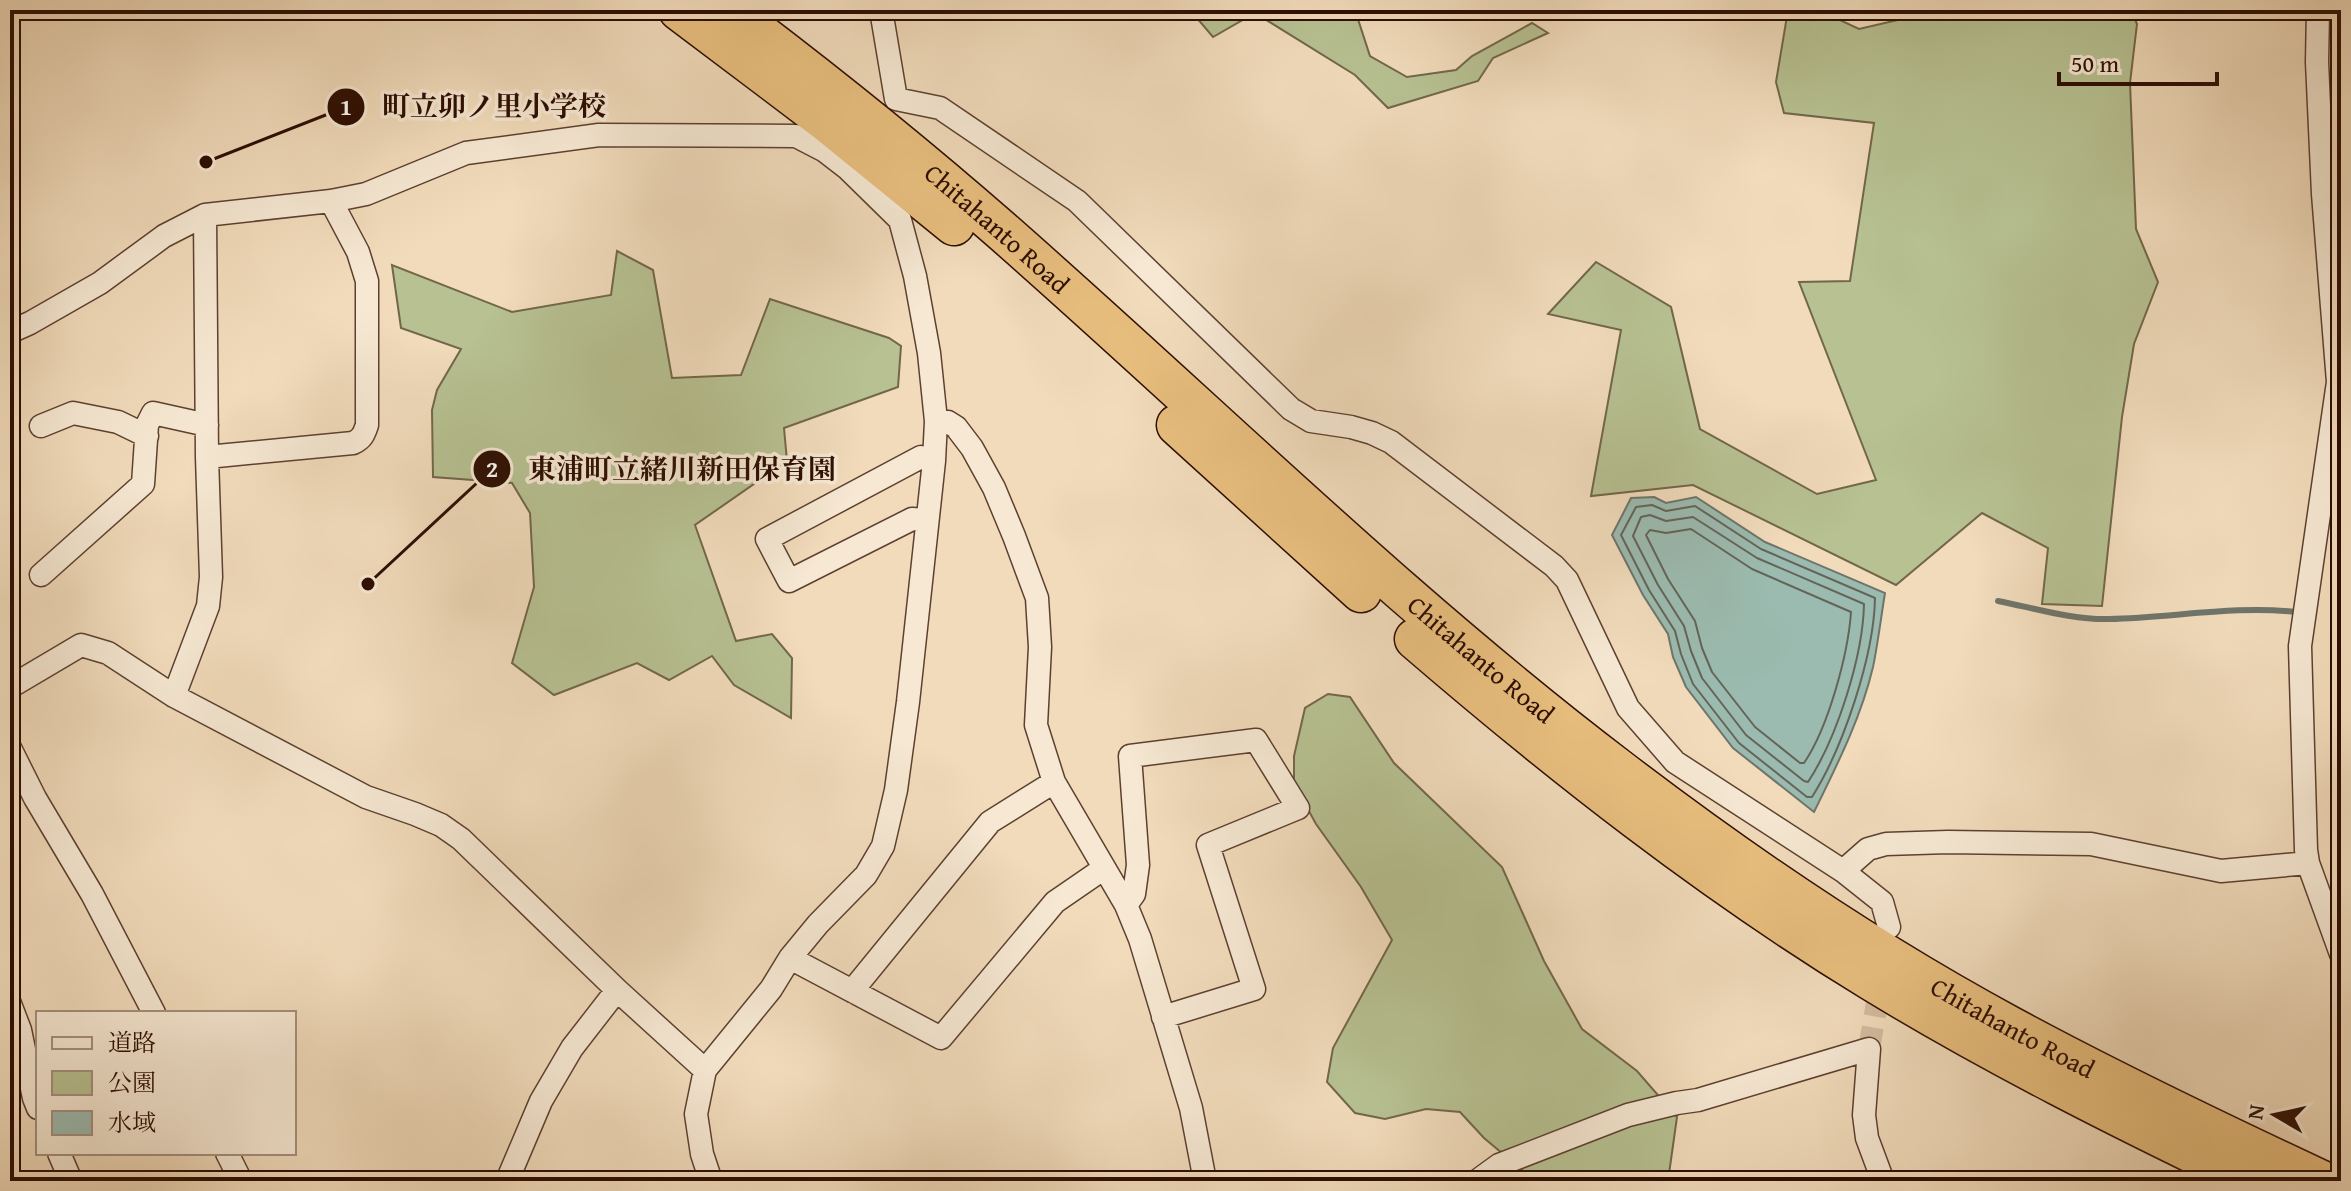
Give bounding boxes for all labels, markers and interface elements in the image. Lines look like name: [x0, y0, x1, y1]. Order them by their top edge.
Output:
scale bar: [2059, 36, 2217, 86]
text: 50 m: [2071, 46, 2119, 81]
callout: 町立卯ノ里小学校: [326, 81, 622, 133]
text: 町立卯ノ里小学校: [382, 85, 606, 126]
text: 1: [340, 89, 352, 124]
street label: Chitahanto Road: [916, 153, 1079, 302]
callout: 東浦町立緒川新田保育園: [472, 443, 852, 495]
text: 東浦町立緒川新田保育園: [528, 448, 836, 489]
text: 2: [486, 451, 498, 486]
street label: Chitahanto Road: [1399, 585, 1564, 732]
street label: Chitahanto Road: [1924, 967, 2102, 1088]
legend: [36, 1011, 296, 1155]
text: 道路: [108, 1025, 156, 1060]
text: 公園: [108, 1065, 156, 1100]
north arrow: [2235, 1075, 2315, 1155]
text: N: [2238, 1102, 2272, 1122]
text: 水域: [108, 1105, 156, 1140]

